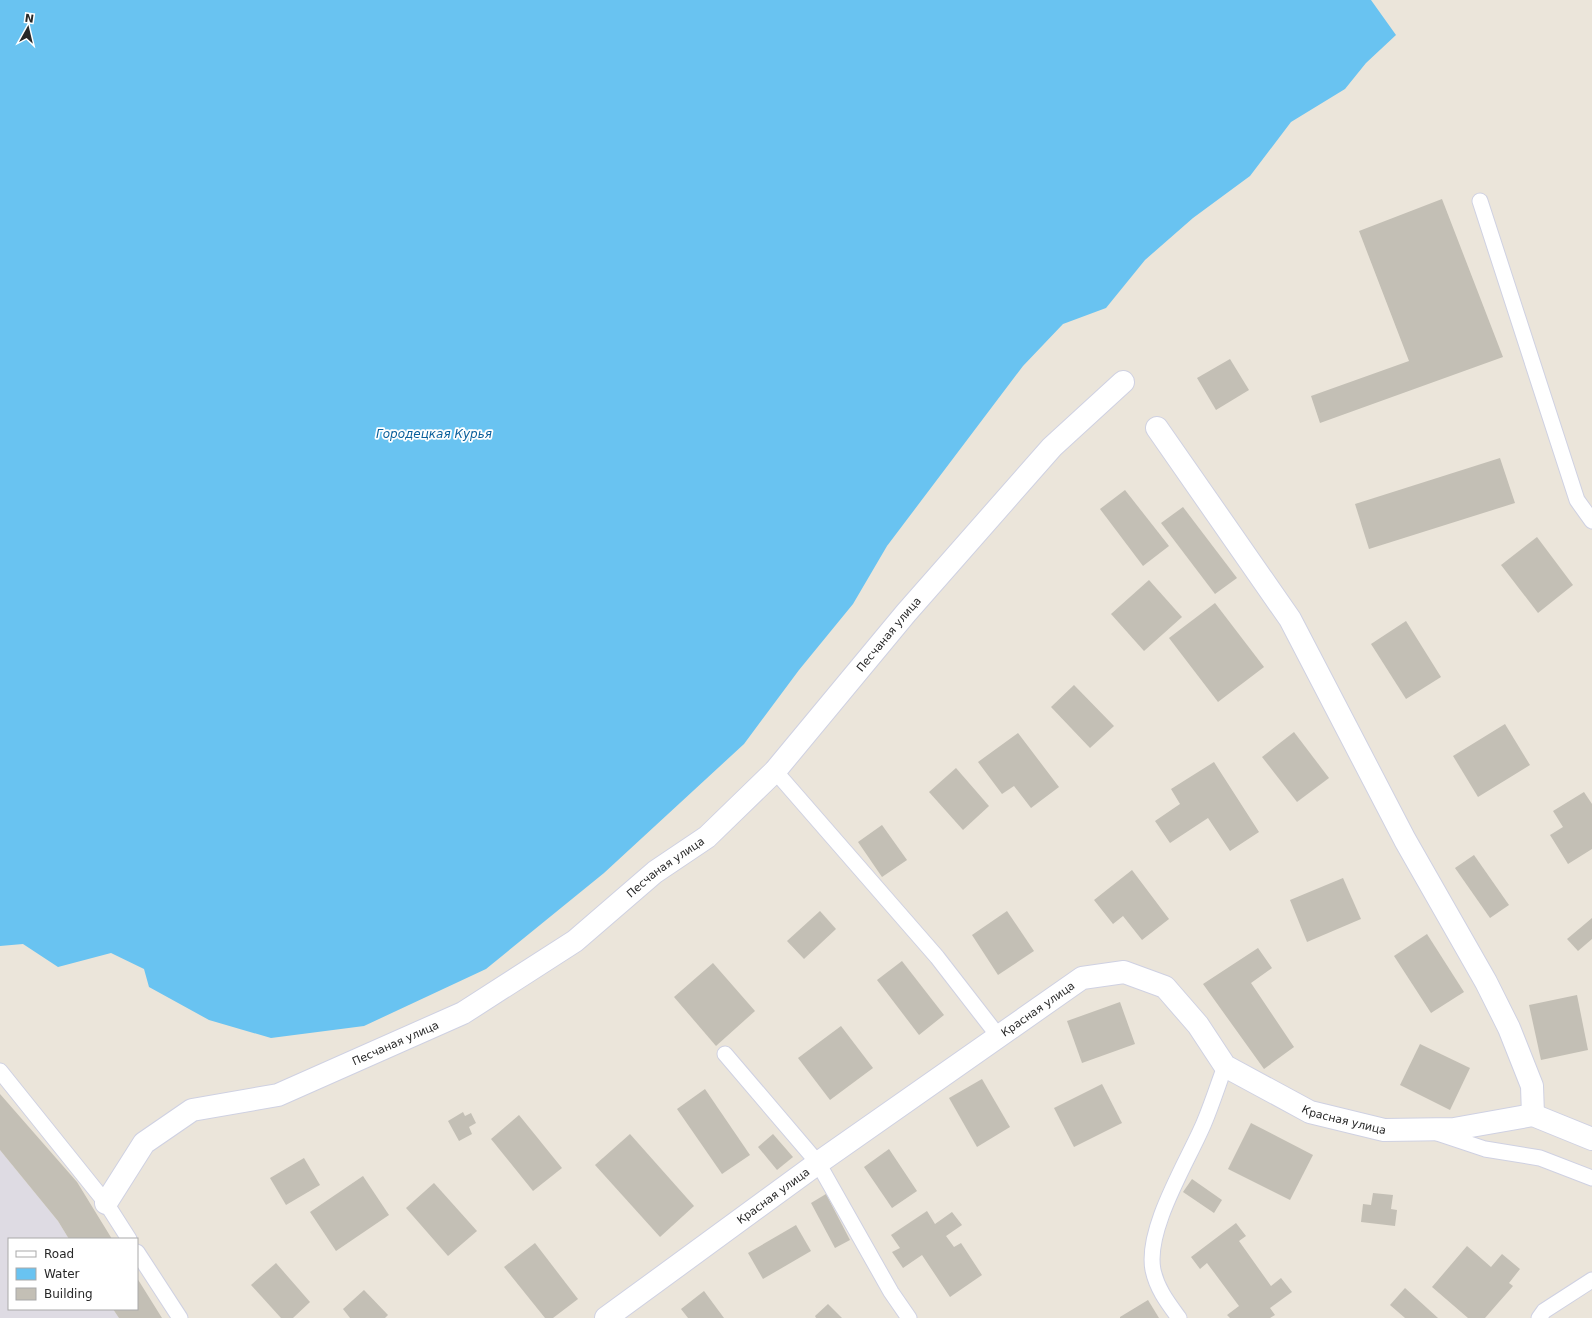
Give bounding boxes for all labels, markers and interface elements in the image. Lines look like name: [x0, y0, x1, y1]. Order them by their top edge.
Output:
north arrow: [8, 8, 48, 48]
text: N: [24, 12, 35, 26]
water label: Городецкая Курья: [376, 427, 492, 441]
street label: Песчаная улица: [854, 595, 924, 675]
street label: Песчаная улица: [624, 835, 707, 900]
street label: Красная улица: [999, 979, 1077, 1040]
street label: Песчаная улица: [350, 1019, 441, 1068]
street label: Красная улица: [1299, 1103, 1387, 1137]
street label: Красная улица: [735, 1165, 812, 1227]
legend: [8, 1238, 138, 1310]
text: Road: [44, 1247, 74, 1261]
text: Water: [44, 1267, 80, 1281]
text: Building: [44, 1287, 93, 1301]

